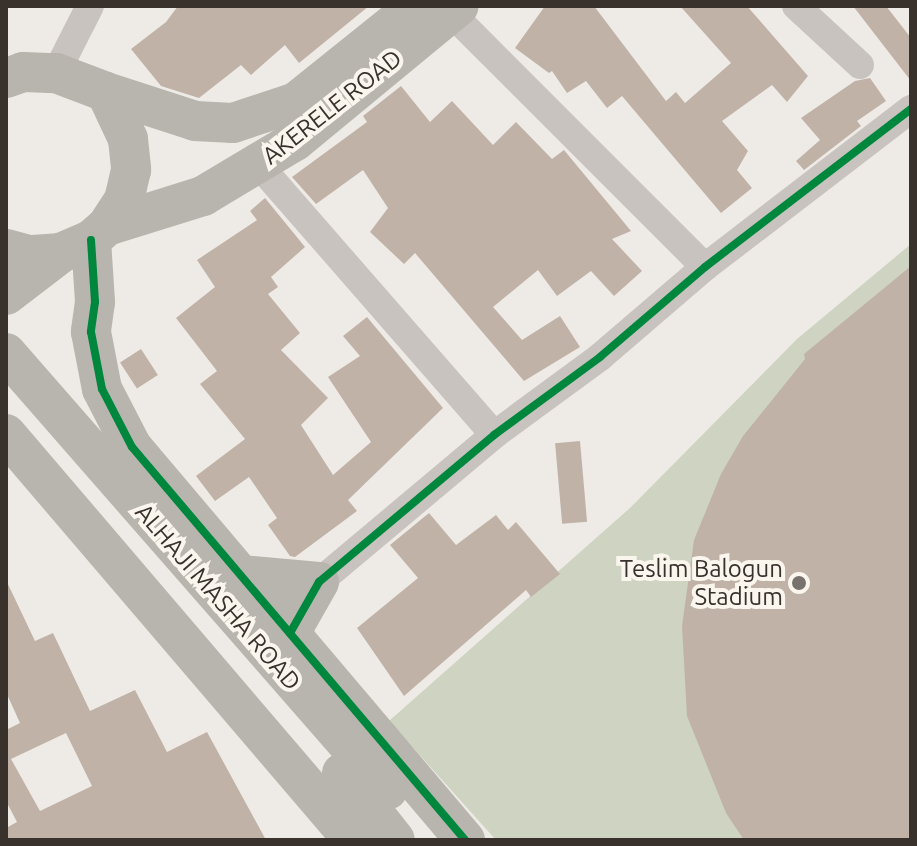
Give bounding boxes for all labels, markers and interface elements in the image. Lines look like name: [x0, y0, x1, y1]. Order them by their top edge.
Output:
street label: AKERELE ROAD: [256, 44, 408, 170]
street label: ALHAJI MASHA ROAD: [129, 498, 307, 696]
place label: Teslim Balogun Stadium: [620, 555, 783, 611]
marker: Teslim Balogun Stadium: [790, 574, 808, 592]

